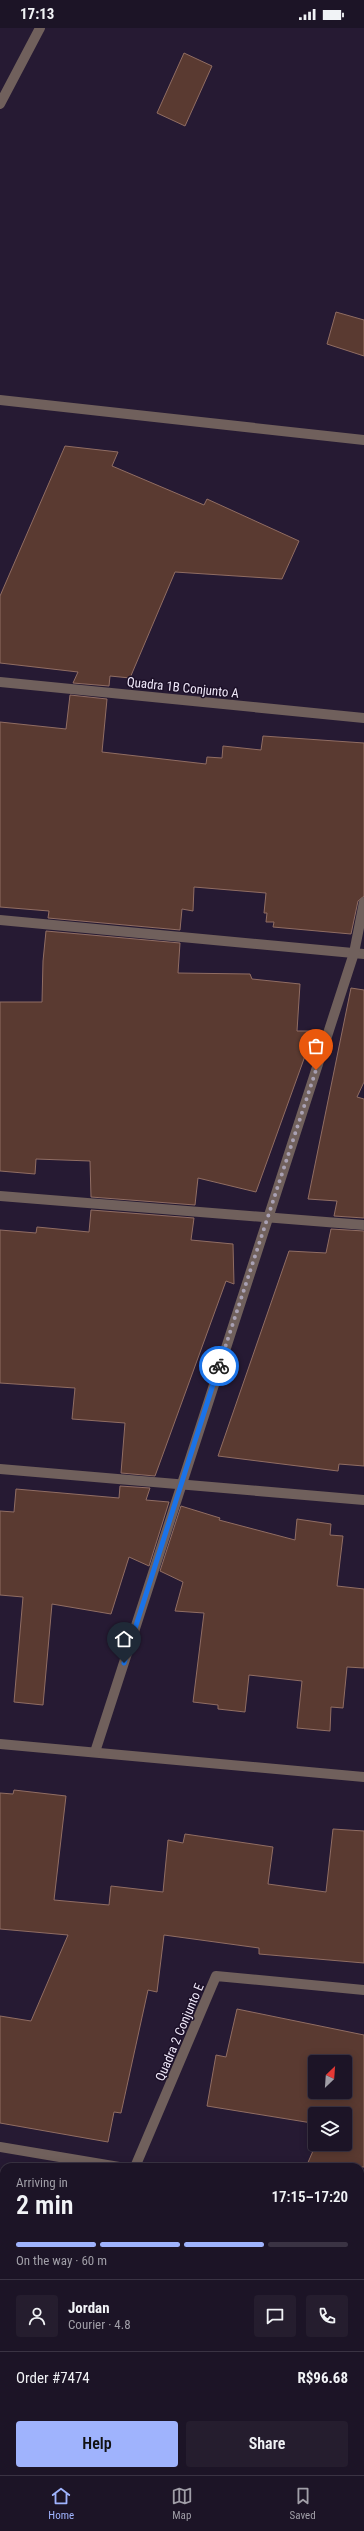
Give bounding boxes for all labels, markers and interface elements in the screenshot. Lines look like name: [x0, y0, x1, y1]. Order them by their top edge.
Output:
text: 17:13: [20, 5, 54, 23]
street label: Quadra 1B Conjunto A: [126, 674, 240, 701]
pin: [299, 1029, 333, 1070]
icon: bag: [305, 1035, 327, 1057]
courier: [199, 1346, 239, 1386]
icon: bike: [208, 1355, 230, 1377]
pin: [107, 1622, 141, 1663]
icon: home: [113, 1628, 135, 1650]
street label: Quadra 2 Conjunto E: [152, 1981, 207, 2083]
north arrow: [308, 2055, 352, 2099]
map controls: [308, 2055, 352, 2151]
button: layers: [308, 2107, 352, 2151]
text: Arriving in: [16, 2175, 68, 2190]
text: 17:15–17:20: [271, 2188, 348, 2206]
text: 2 min: [16, 2190, 74, 2220]
text: On the way · 60 m: [16, 2253, 107, 2268]
button: person: [16, 2295, 58, 2337]
button: chat: [254, 2295, 296, 2337]
button: phone: [306, 2295, 348, 2337]
text: Jordan: [68, 2299, 110, 2317]
text: Courier · 4.8: [68, 2317, 131, 2332]
text: Order #7474: [16, 2369, 90, 2387]
text: R$96.68: [297, 2369, 348, 2387]
button: Help: [16, 2421, 178, 2467]
button: Share: [186, 2421, 348, 2467]
tab: Home: [48, 2485, 74, 2522]
tab: Map: [171, 2485, 193, 2522]
tab: Saved: [290, 2485, 316, 2522]

